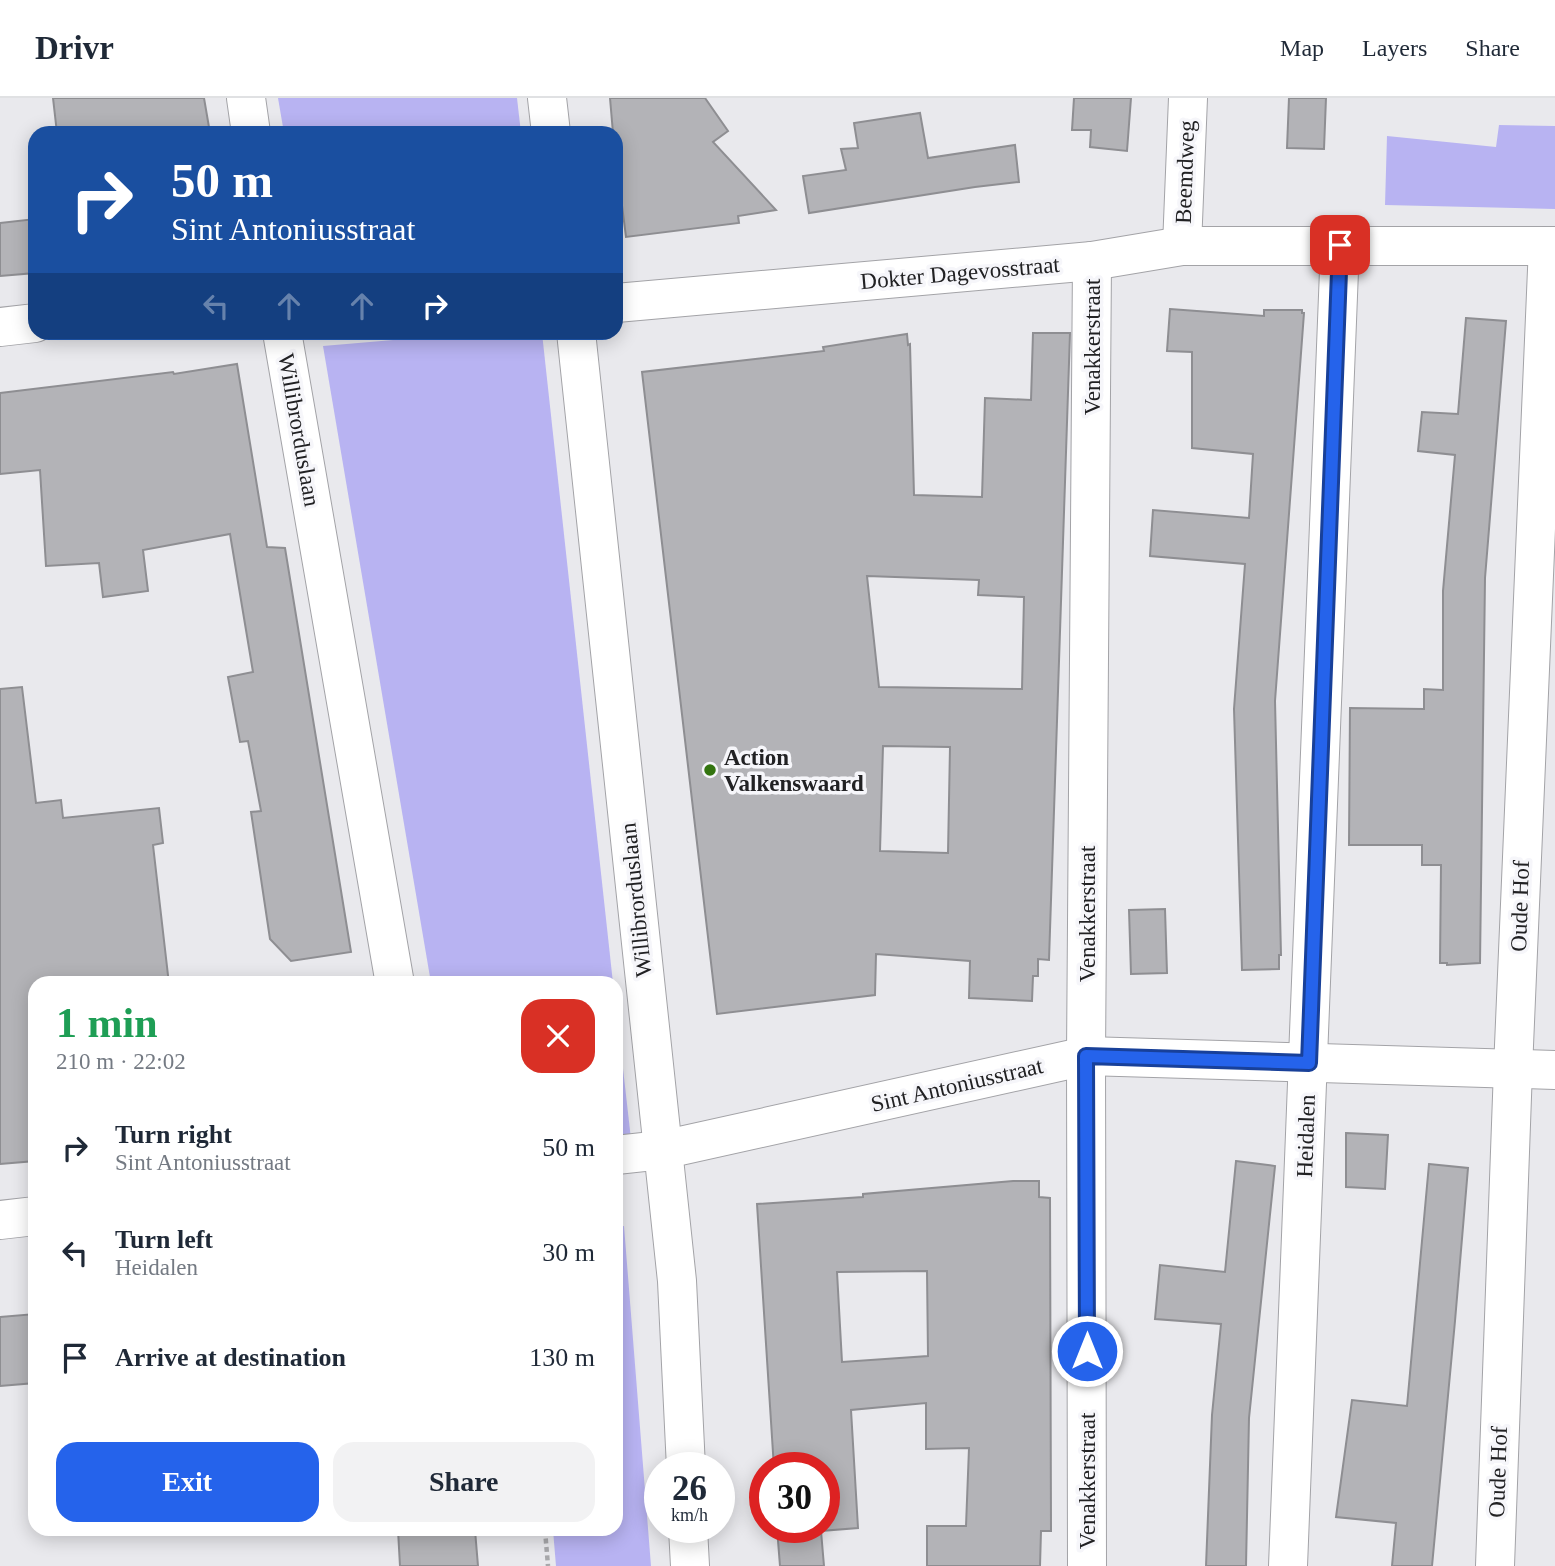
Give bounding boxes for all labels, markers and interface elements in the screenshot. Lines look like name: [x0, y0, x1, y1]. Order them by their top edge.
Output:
text: Drivr: [35, 30, 114, 66]
text: Map: [1280, 35, 1324, 61]
text: Layers: [1362, 35, 1427, 61]
text: Share: [1465, 35, 1520, 61]
street label: Beemdweg: [1171, 119, 1199, 224]
text: 50 m: [171, 153, 273, 208]
icon: right: [56, 154, 147, 245]
text: Sint Antoniusstraat: [171, 211, 415, 247]
pin: [1310, 215, 1370, 275]
icon: arrive: [1321, 226, 1359, 264]
street label: Dokter Dagevosstraat: [859, 252, 1061, 294]
street label: Venakkerstraat: [1080, 278, 1105, 415]
icon: left: [197, 287, 235, 325]
icon: ahead: [270, 287, 308, 325]
icon: ahead: [343, 287, 381, 325]
icon: right: [416, 287, 454, 325]
street label: Willibrorduslaan: [273, 352, 325, 509]
place label: Action Valkenswaard: [724, 745, 864, 796]
marker: Action Valkenswaard: [702, 762, 718, 778]
street label: Willibrorduslaan: [615, 821, 657, 978]
street label: Venakkerstraat: [1075, 845, 1100, 982]
street label: Oude Hof: [1506, 860, 1534, 952]
button: close: [521, 999, 595, 1073]
text: 1 min: [56, 1000, 158, 1046]
text: 210 m · 22:02: [56, 1049, 186, 1074]
street label: Sint Antoniusstraat: [869, 1053, 1046, 1117]
street label: Heidalen: [1292, 1094, 1320, 1178]
text: Turn right: [115, 1120, 232, 1149]
icon: right: [56, 1129, 94, 1167]
text: 50 m: [542, 1133, 595, 1162]
text: Sint Antoniusstraat: [115, 1150, 291, 1175]
text: Turn left: [115, 1225, 213, 1254]
icon: left: [56, 1234, 94, 1272]
text: 30 m: [542, 1238, 595, 1267]
text: Heidalen: [115, 1255, 198, 1280]
position arrow: [1050, 1314, 1124, 1388]
icon: arrive: [56, 1339, 94, 1377]
text: Arrive at destination: [115, 1343, 346, 1372]
text: 130 m: [529, 1343, 595, 1372]
street label: Venakkerstraat: [1075, 1412, 1100, 1549]
street label: Oude Hof: [1484, 1426, 1512, 1518]
button: Exit: [56, 1442, 319, 1522]
button: Share: [333, 1442, 595, 1522]
speed limit sign: 30: [749, 1452, 840, 1543]
text: 26: [672, 1469, 707, 1508]
text: km/h: [671, 1505, 708, 1525]

